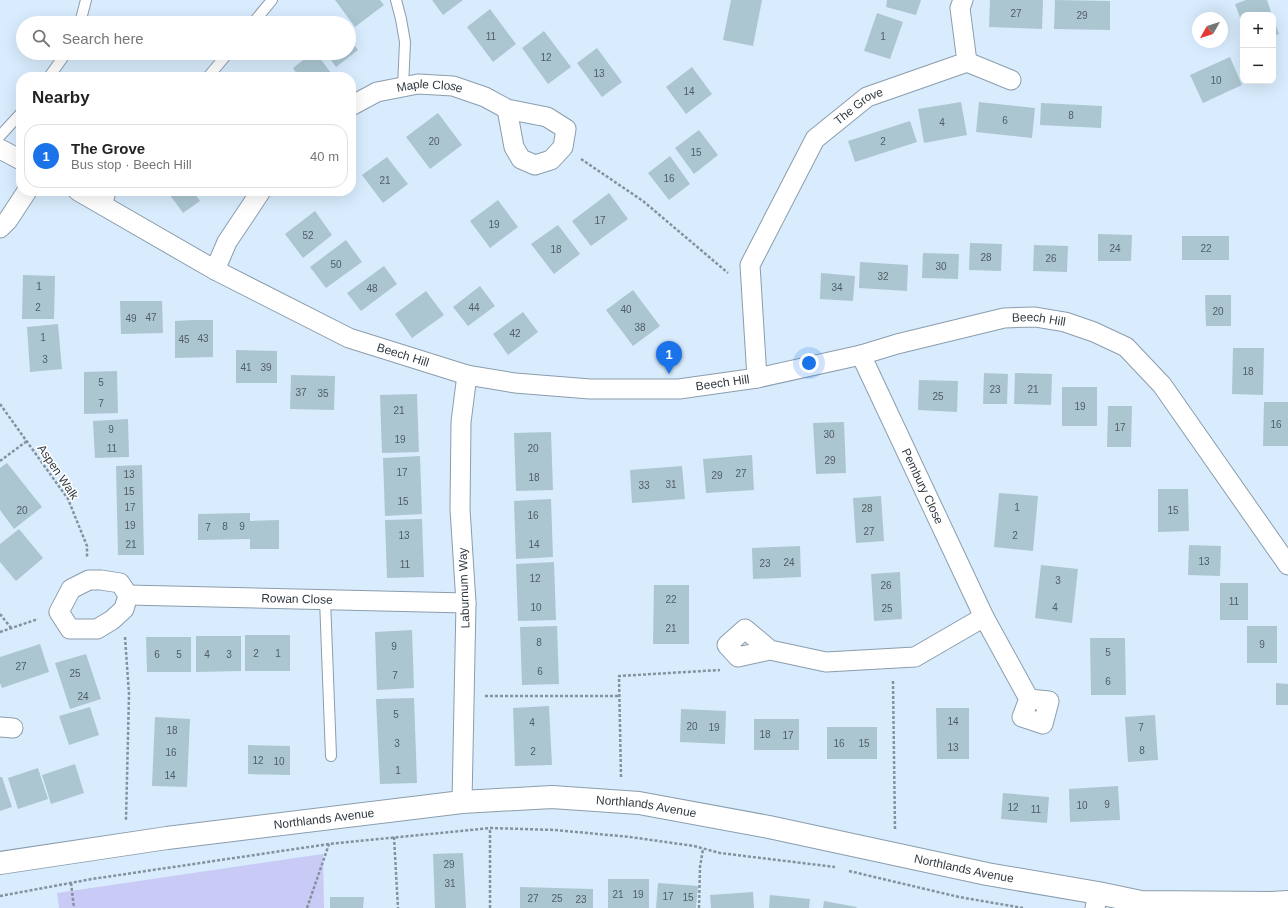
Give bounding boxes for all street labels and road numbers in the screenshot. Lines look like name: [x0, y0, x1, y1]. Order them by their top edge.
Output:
street label: Maple Close: [395, 77, 465, 96]
street label: The Grove: [831, 85, 885, 128]
street label: Beech Hill: [1012, 310, 1067, 329]
street label: Beech Hill: [375, 340, 431, 370]
street label: Beech Hill: [695, 372, 750, 394]
street label: Aspen Walk: [34, 442, 82, 503]
street label: Pembury Close: [899, 446, 947, 527]
street label: Laburnum Way: [456, 547, 472, 629]
street label: Rowan Close: [261, 591, 333, 607]
street label: Northlands Avenue: [596, 793, 698, 821]
street label: Northlands Avenue: [273, 806, 375, 832]
street label: Northlands Avenue: [913, 852, 1015, 886]

